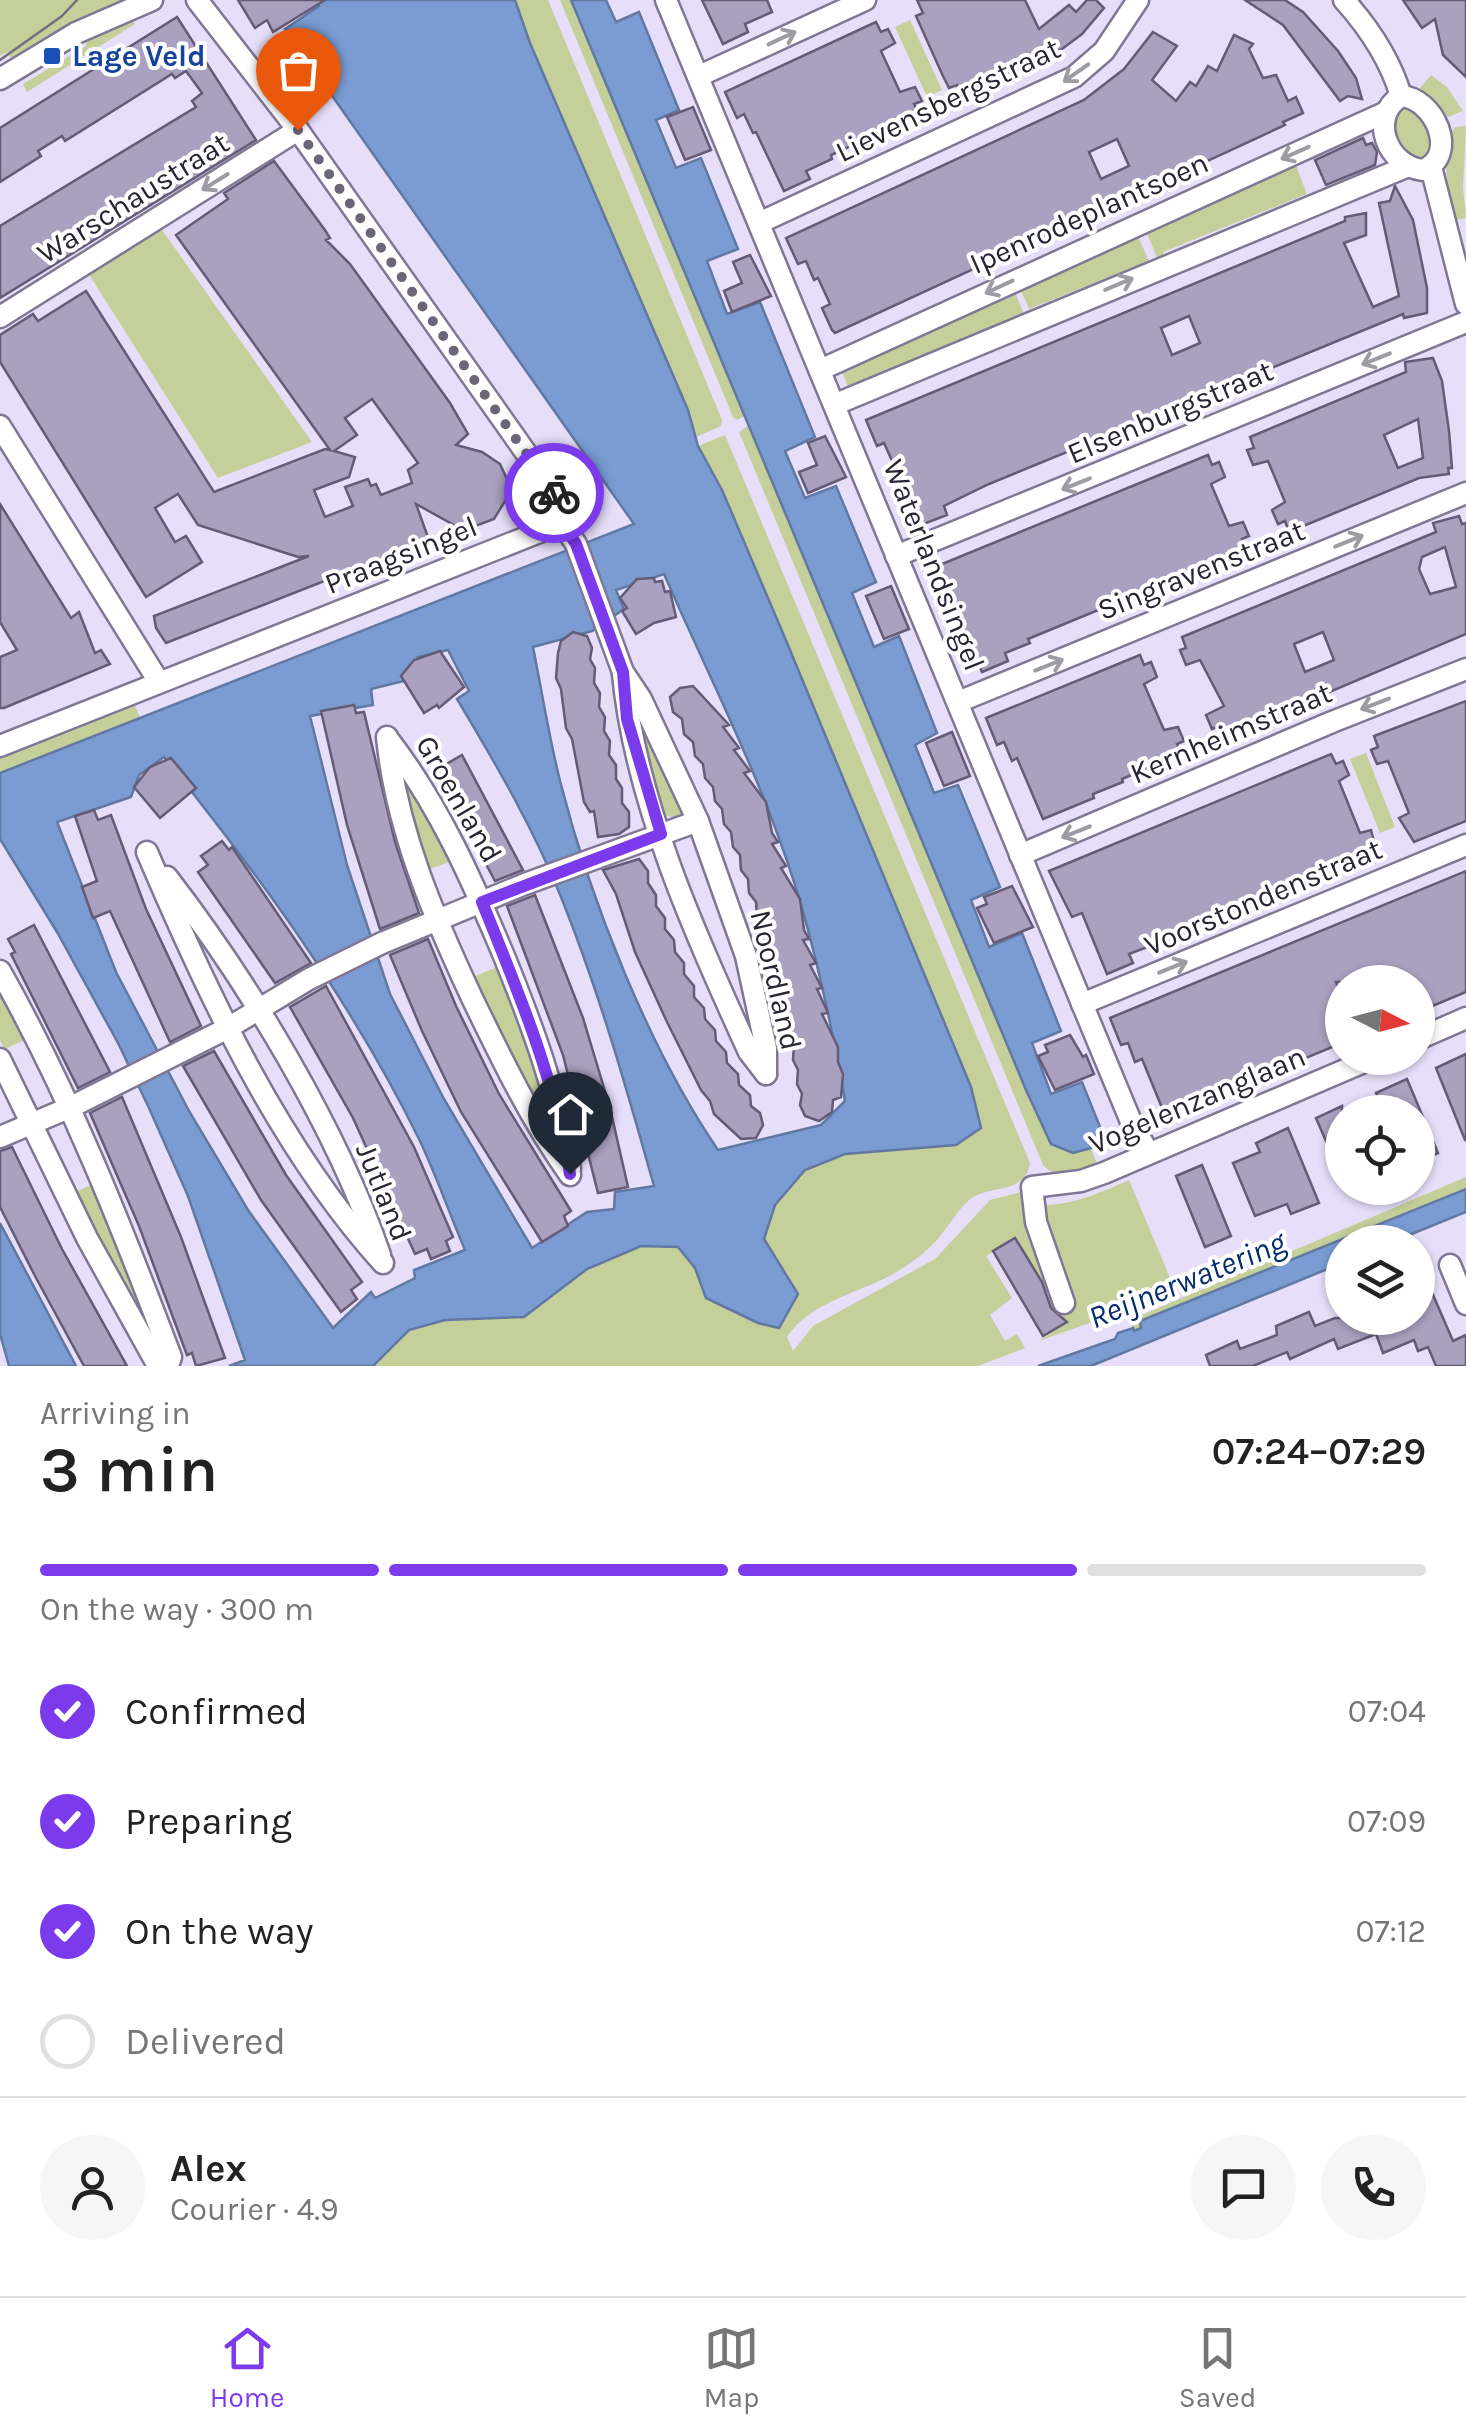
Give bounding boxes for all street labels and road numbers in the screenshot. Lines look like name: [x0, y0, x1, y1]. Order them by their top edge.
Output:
street label: Lievensbergstraat: [830, 30, 1066, 170]
street label: Warschaustraat: [30, 125, 236, 271]
street label: Ipenrodeplantsoen: [964, 144, 1214, 282]
street label: Elsenburgstraat: [1062, 352, 1278, 472]
street label: Waterlandsingel: [875, 454, 993, 676]
street label: Praagsingel: [320, 508, 482, 602]
street label: Singravenstraat: [1092, 512, 1310, 628]
street label: Kernheimstraat: [1125, 674, 1337, 792]
street label: Groenland: [408, 729, 510, 869]
street label: Voorstondenstraat: [1139, 831, 1387, 963]
street label: Noordland: [742, 906, 810, 1054]
street label: Vogelenzanglaan: [1083, 1038, 1311, 1162]
street label: Jutland: [348, 1138, 420, 1246]

